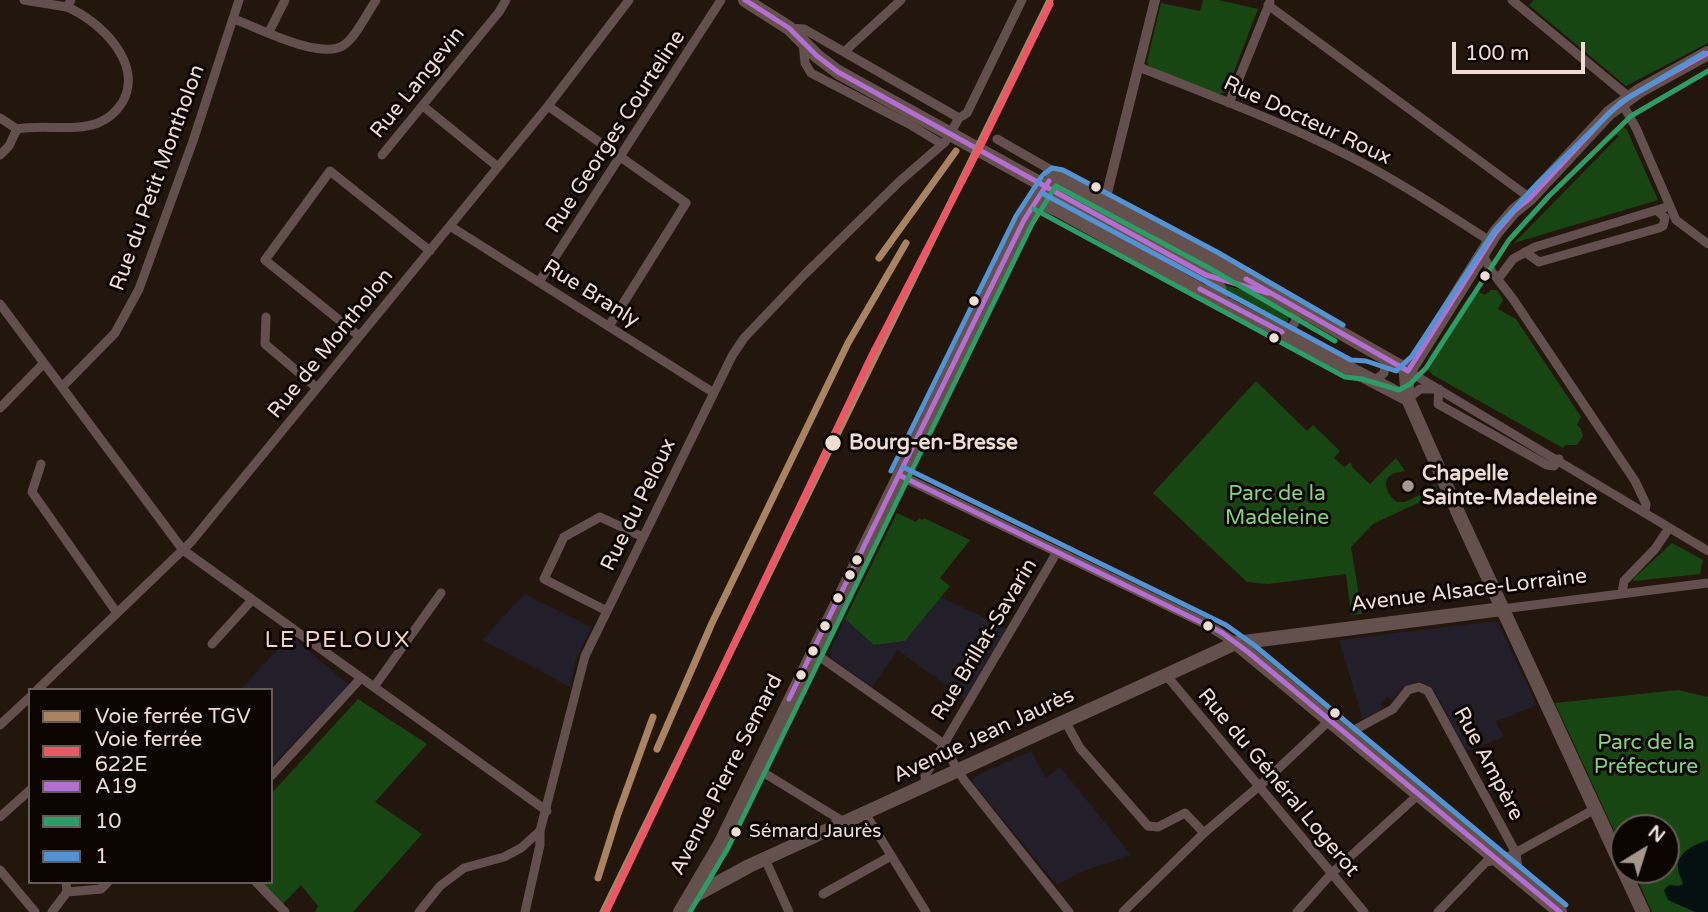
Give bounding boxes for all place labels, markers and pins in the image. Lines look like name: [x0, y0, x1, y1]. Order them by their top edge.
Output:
unlabelled marker: [1089, 180, 1103, 194]
unlabelled marker: [1478, 269, 1492, 283]
unlabelled marker: [967, 294, 981, 308]
unlabelled marker: [1267, 331, 1281, 345]
place label: Bourg-en-Bresse: [849, 430, 1018, 456]
marker: Bourg-en-Bresse: [823, 433, 843, 453]
place label: Chapelle Sainte-Madeleine: [1422, 461, 1597, 511]
marker: Chapelle Sainte-Madeleine: [1400, 478, 1416, 494]
unlabelled marker: [850, 553, 864, 567]
unlabelled marker: [843, 568, 857, 582]
unlabelled marker: [831, 591, 845, 605]
unlabelled marker: [818, 619, 832, 633]
unlabelled marker: [1201, 619, 1215, 633]
unlabelled marker: [806, 644, 820, 658]
unlabelled marker: [794, 668, 808, 682]
unlabelled marker: [1328, 706, 1342, 720]
place label: Sémard Jaurès: [749, 821, 881, 843]
marker: Sémard Jaurès: [729, 825, 743, 839]

